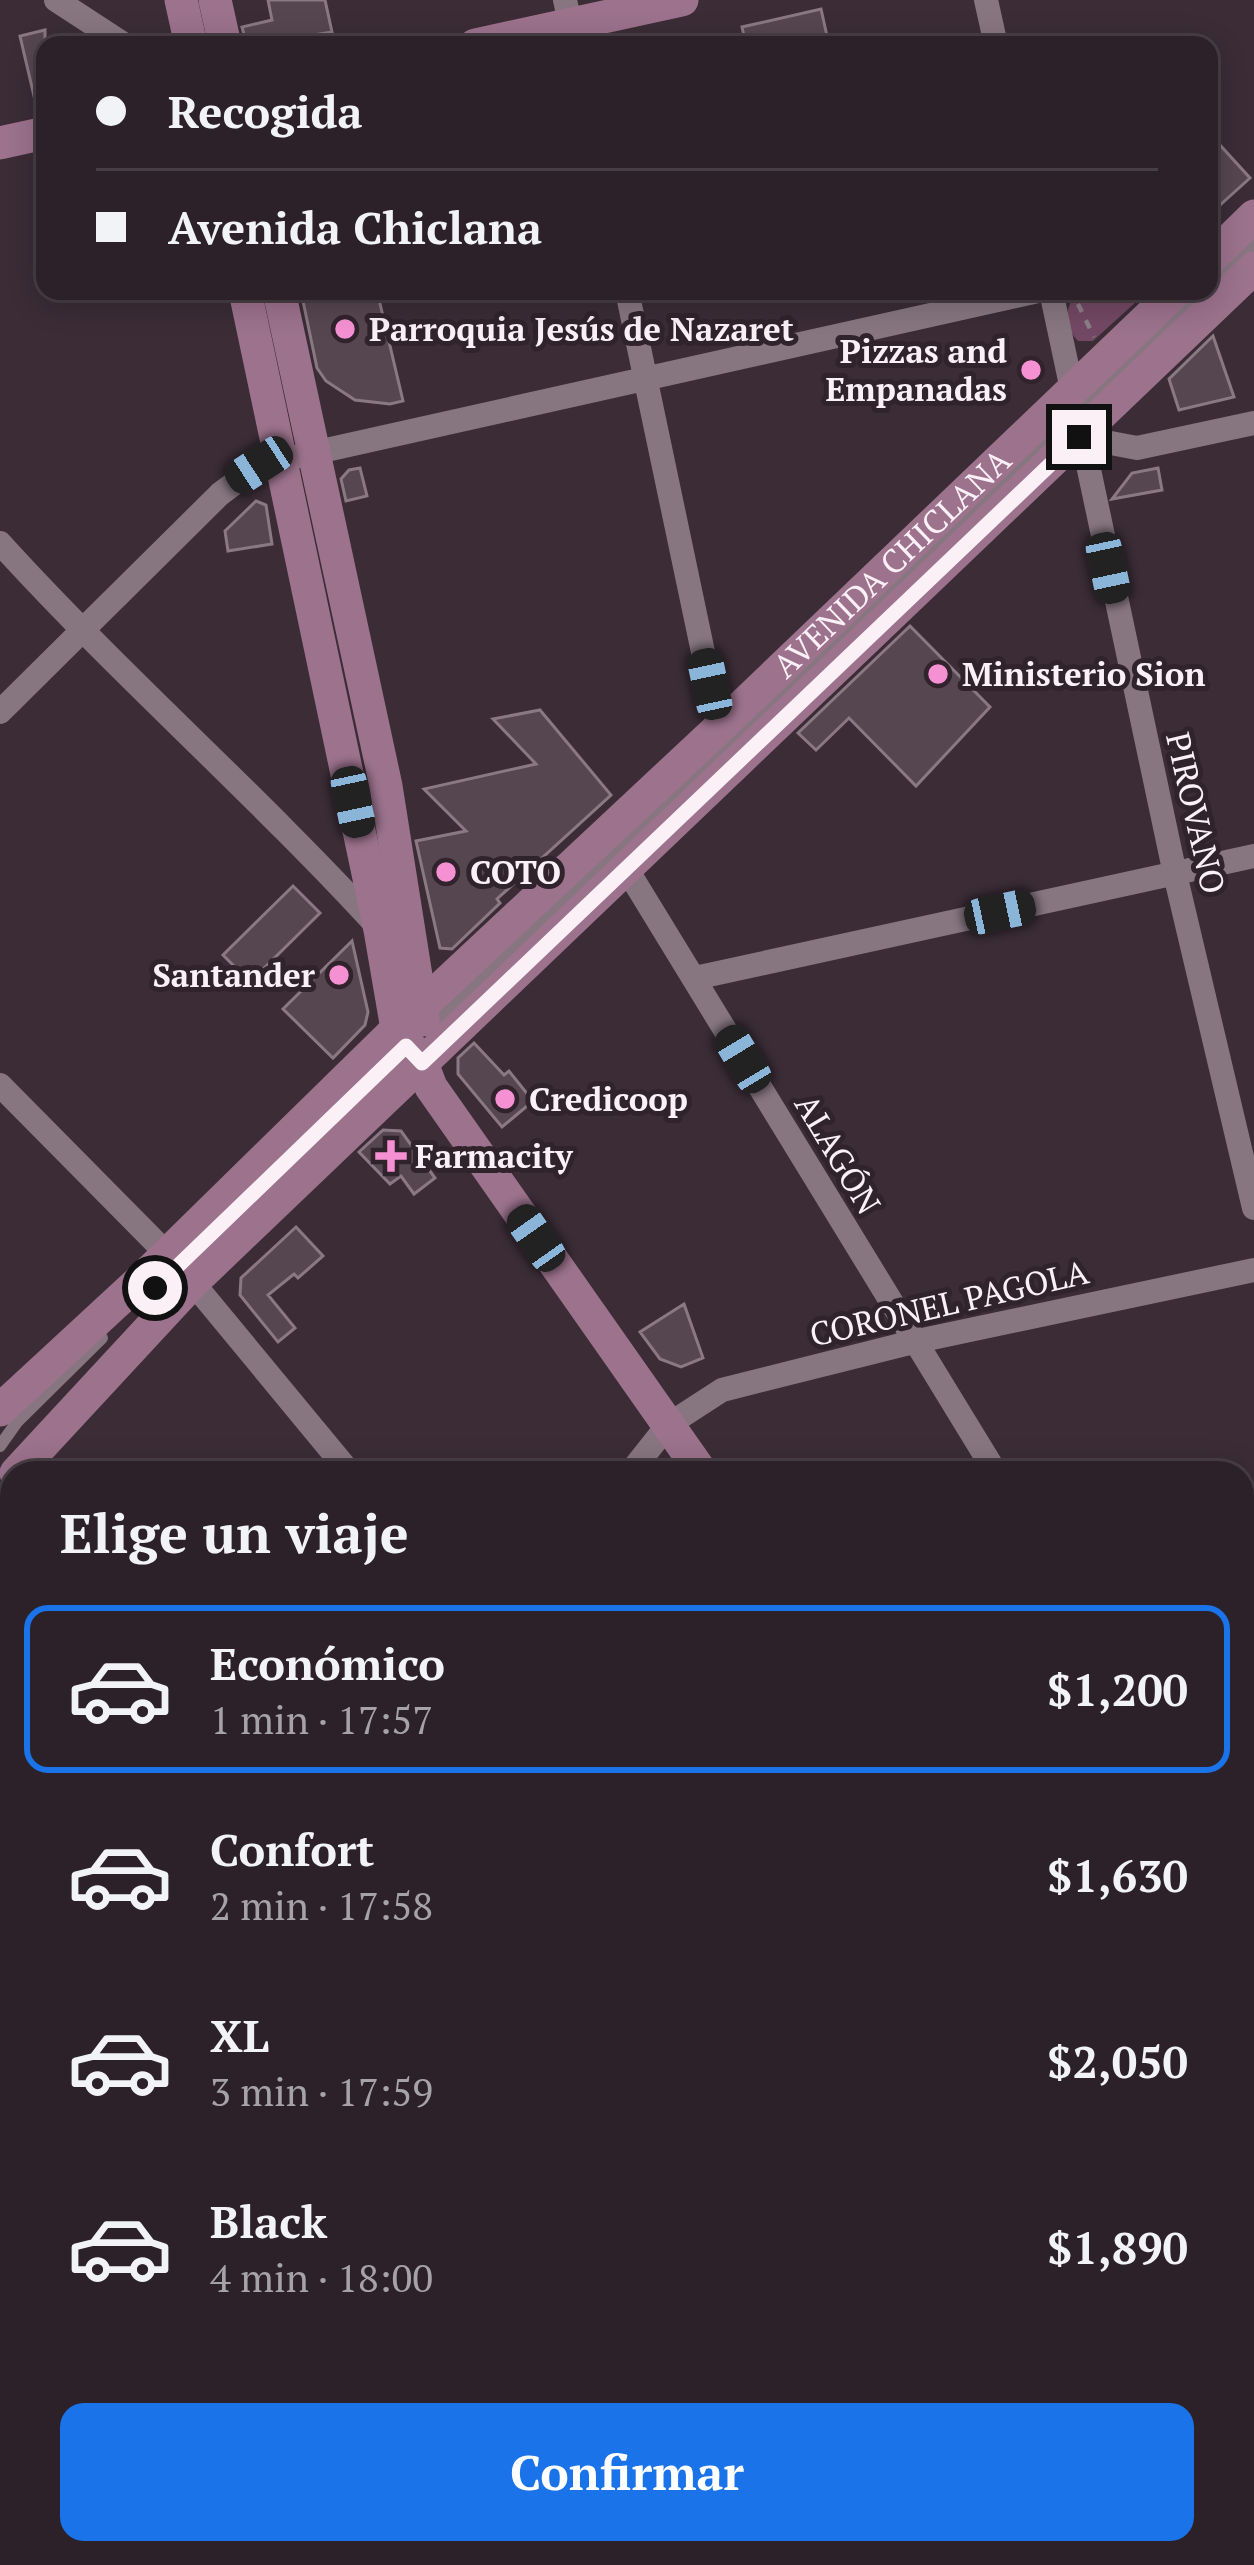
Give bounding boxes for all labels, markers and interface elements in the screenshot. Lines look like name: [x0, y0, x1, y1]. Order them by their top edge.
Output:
text: Recogida: [168, 81, 363, 141]
text: Avenida Chiclana: [168, 197, 542, 257]
place label: Parroquia Jesús de Nazaret: [369, 307, 794, 350]
marker: Parroquia Jesús de Nazaret: [332, 316, 358, 342]
place label: Pizzas and Empanadas: [825, 329, 1007, 410]
marker: Pizzas and Empanadas: [1018, 357, 1044, 383]
route end: [1052, 410, 1106, 464]
car: [219, 430, 299, 500]
street label: AVENIDA CHICLANA: [763, 438, 1020, 687]
car: [1083, 529, 1133, 607]
car: [685, 645, 735, 723]
place label: Ministerio Sion: [962, 652, 1206, 695]
marker: Ministerio Sion: [925, 661, 951, 687]
street label: PIROVANO: [1157, 728, 1236, 898]
car: [328, 763, 378, 841]
place label: COTO: [470, 850, 561, 893]
marker: COTO: [433, 859, 459, 885]
car: [961, 887, 1039, 937]
place label: Santander: [152, 953, 316, 996]
marker: Santander: [326, 962, 352, 988]
car: [709, 1019, 777, 1099]
place label: Credicoop: [529, 1077, 688, 1120]
marker: Credicoop: [492, 1086, 518, 1112]
street label: ALAGÓN: [786, 1086, 891, 1222]
place label: Farmacity: [415, 1134, 573, 1177]
marker: Farmacity: [378, 1143, 404, 1169]
car: [501, 1198, 571, 1278]
street label: CORONEL PAGOLA: [805, 1249, 1093, 1355]
route start: [128, 1261, 182, 1315]
text: Elige un viaje: [60, 1497, 409, 1568]
text: Económico: [210, 1633, 445, 1693]
icon: car: [66, 1635, 174, 1743]
text: $1,200: [1047, 1659, 1188, 1719]
text: 1 min · 17:57: [210, 1693, 433, 1745]
text: Confort: [210, 1819, 374, 1879]
icon: car: [66, 1821, 174, 1929]
text: $1,630: [1047, 1845, 1188, 1905]
text: 2 min · 17:58: [210, 1879, 433, 1931]
text: XL: [210, 2005, 269, 2065]
icon: car: [66, 2007, 174, 2115]
text: $2,050: [1047, 2031, 1188, 2091]
text: 3 min · 17:59: [210, 2065, 433, 2117]
text: Black: [210, 2191, 327, 2251]
icon: car: [66, 2193, 174, 2301]
text: $1,890: [1047, 2217, 1188, 2277]
text: 4 min · 18:00: [210, 2251, 433, 2303]
button: Confirmar: [60, 2403, 1194, 2541]

